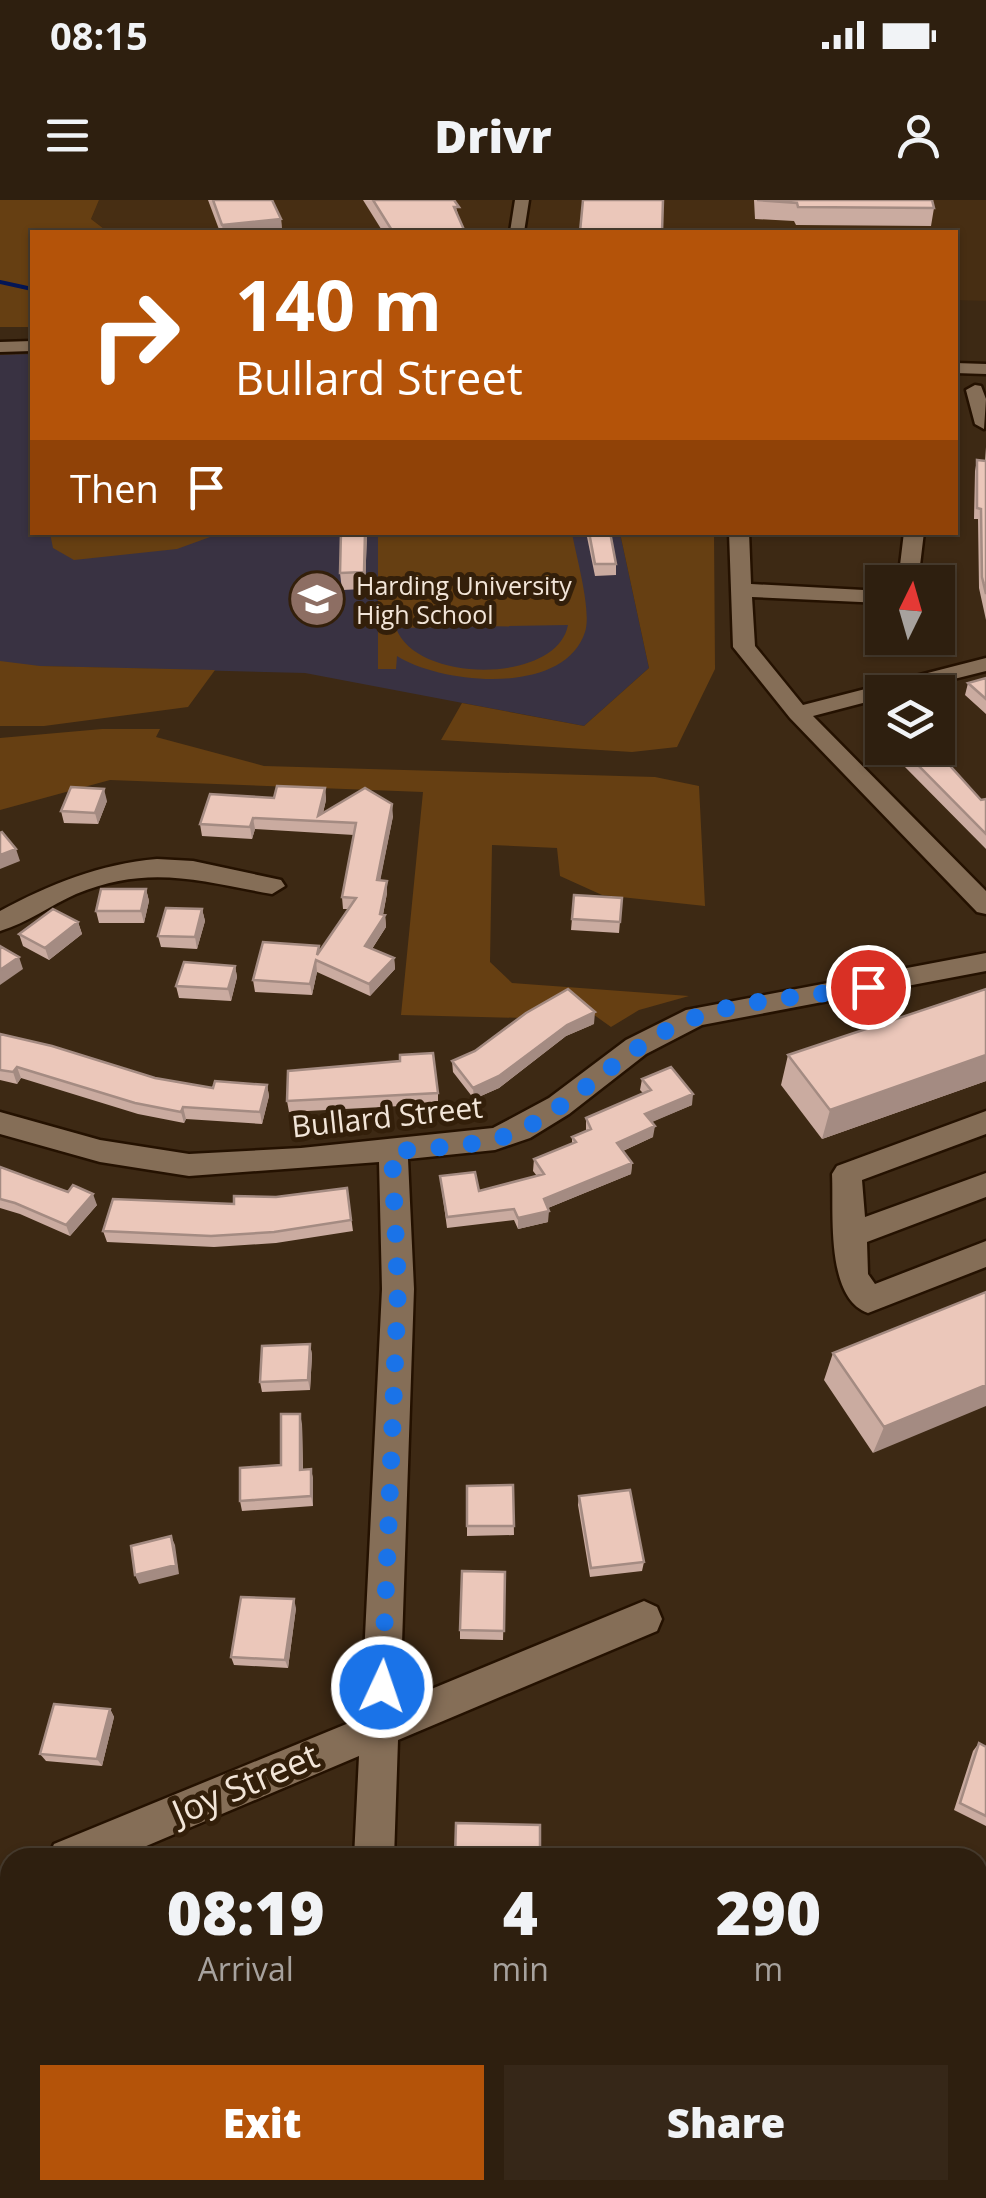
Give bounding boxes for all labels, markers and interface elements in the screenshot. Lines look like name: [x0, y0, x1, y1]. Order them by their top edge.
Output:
text: 08:15: [50, 9, 148, 61]
text: Drivr: [434, 105, 552, 166]
icon: menu: [40, 108, 95, 163]
icon: person: [891, 108, 946, 163]
text: 140 m: [235, 256, 442, 352]
icon: right: [70, 270, 200, 400]
text: Bullard Street: [235, 347, 523, 408]
icon: arrive: [179, 460, 234, 515]
text: Then: [70, 462, 159, 514]
north arrow: [865, 565, 955, 655]
map controls: [865, 565, 955, 765]
place label: Harding University High School: [356, 568, 572, 631]
school or university icon: Harding University High School: [287, 569, 347, 629]
button: layers: [865, 675, 955, 765]
pin: [826, 945, 911, 1030]
icon: arrive: [841, 960, 896, 1015]
street label: Bullard Street: [289, 1086, 485, 1146]
position arrow: [330, 1635, 434, 1739]
street label: Joy Street: [162, 1731, 325, 1836]
text: 08:19: [167, 1871, 325, 1953]
text: 4: [503, 1871, 538, 1953]
text: 290: [716, 1871, 821, 1953]
text: Arrival: [198, 1947, 294, 1990]
text: min: [492, 1947, 549, 1990]
text: m: [754, 1947, 783, 1990]
button: Exit: [40, 2065, 484, 2180]
button: Share: [504, 2065, 948, 2180]

